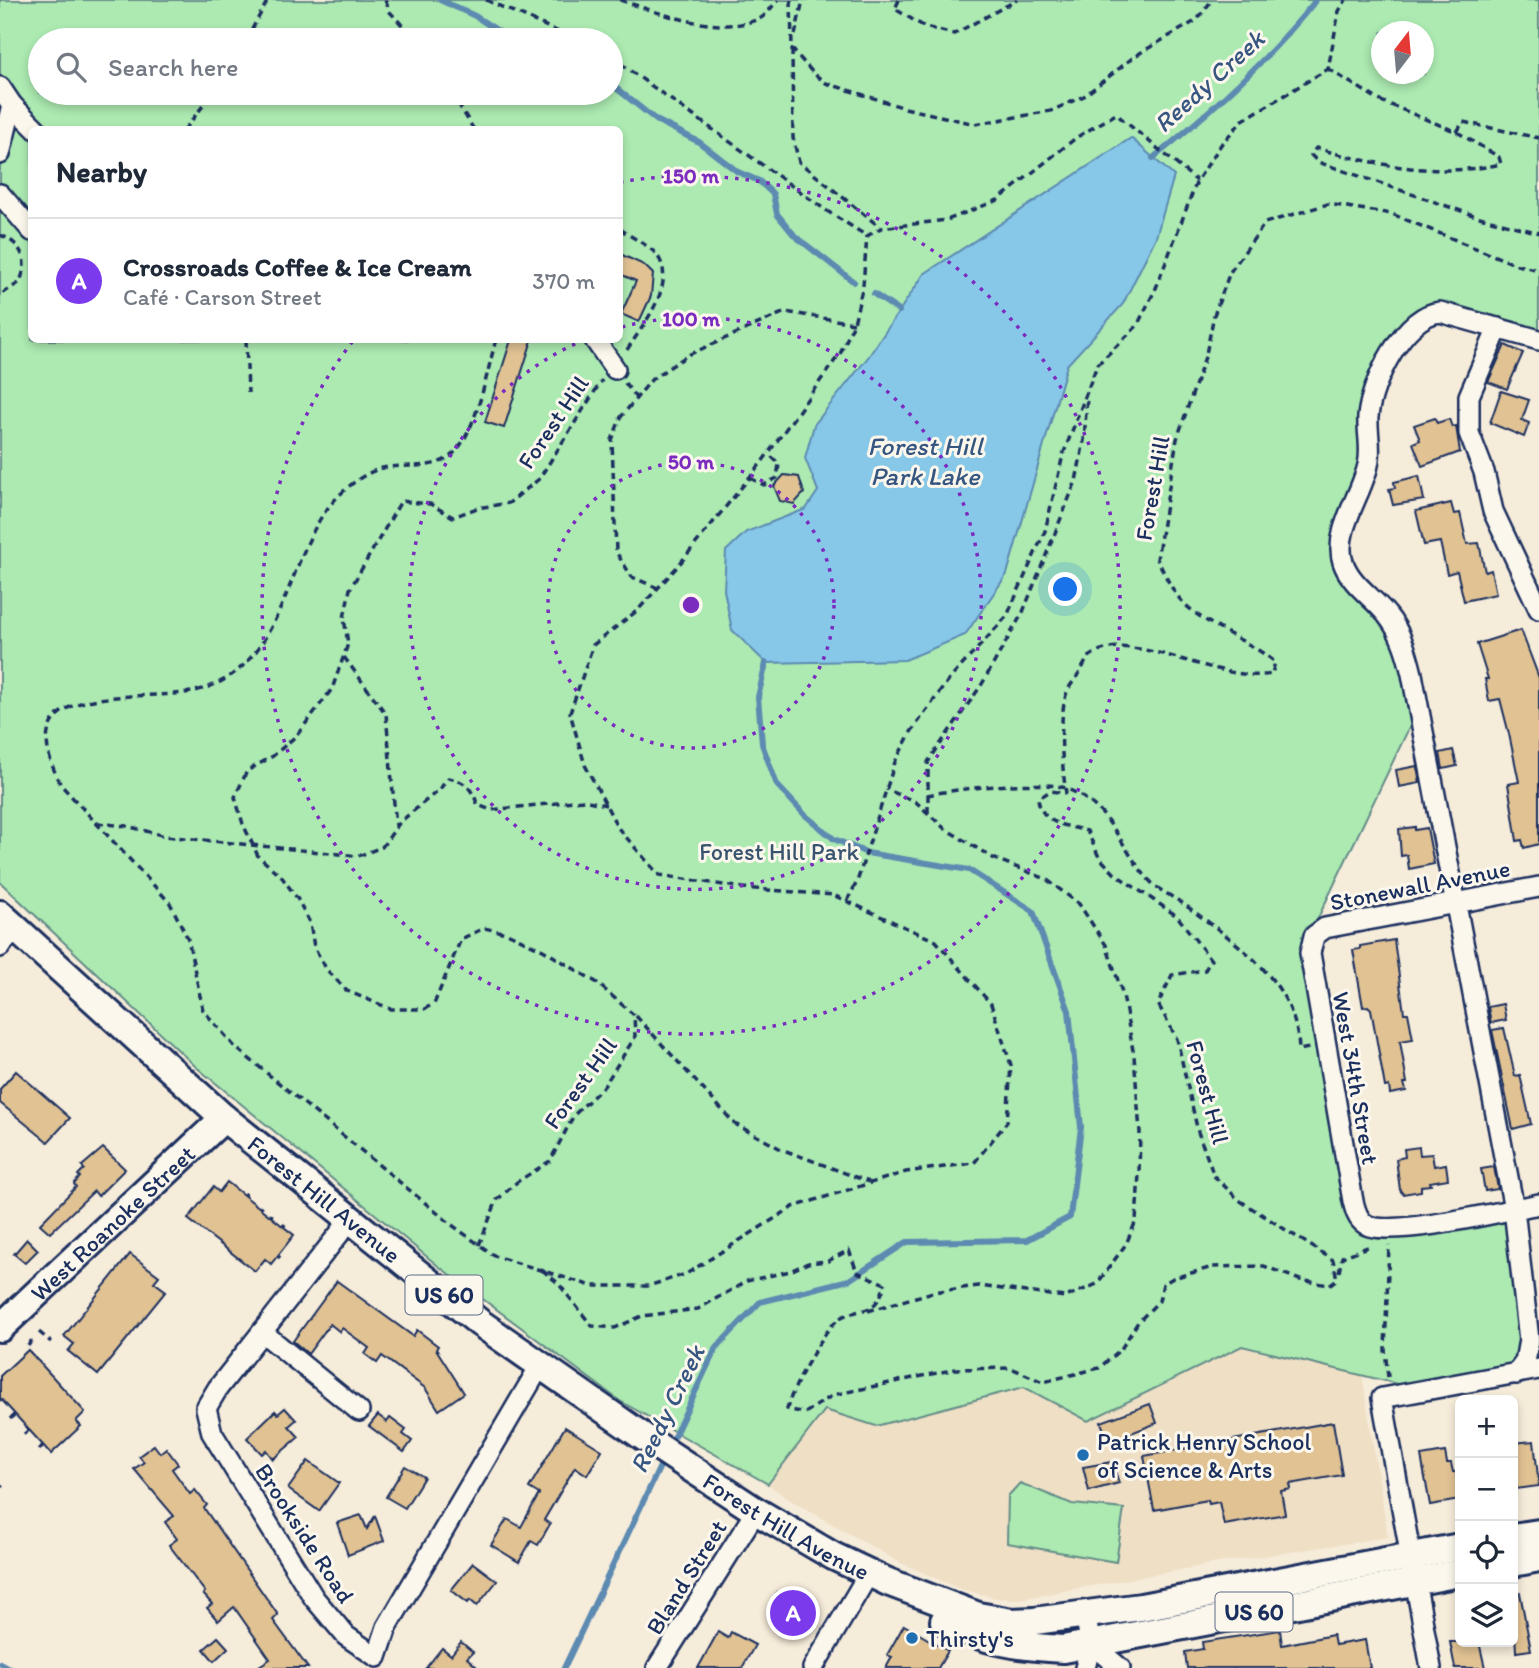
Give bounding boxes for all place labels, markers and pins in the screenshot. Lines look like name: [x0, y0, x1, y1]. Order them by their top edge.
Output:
centre of rings: [679, 593, 703, 617]
place label: Patrick Henry School of Science & Arts: [1097, 1427, 1311, 1484]
marker: Patrick Henry School of Science & Arts: [1075, 1447, 1091, 1463]
pin: A: [770, 1587, 816, 1639]
place label: Thirsty's: [926, 1624, 1014, 1653]
marker: Thirsty's: [904, 1630, 920, 1646]

